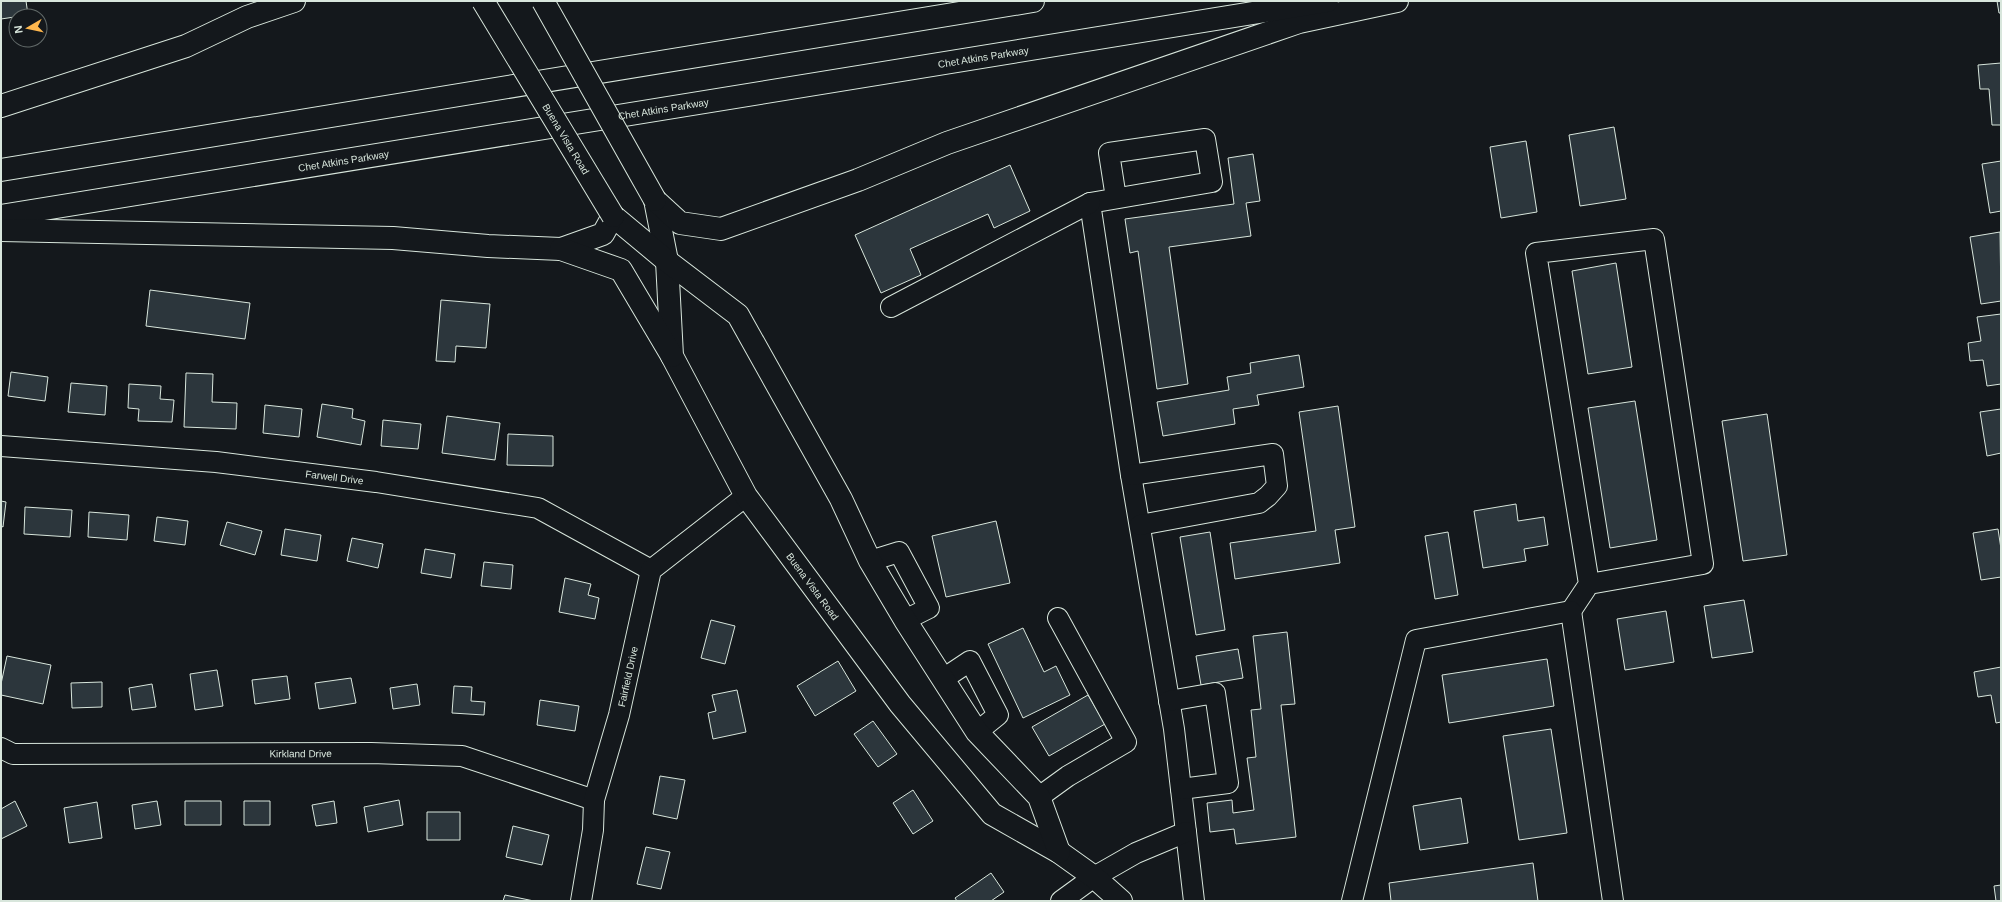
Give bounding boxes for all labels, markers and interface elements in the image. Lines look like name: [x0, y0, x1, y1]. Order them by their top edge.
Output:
north arrow: [8, 8, 48, 48]
text: N: [12, 25, 25, 34]
street label: Chet Atkins Parkway: [937, 44, 1029, 70]
street label: Chet Atkins Parkway: [617, 96, 710, 121]
street label: Buena Vista Road: [541, 101, 592, 176]
street label: Chet Atkins Parkway: [297, 148, 390, 173]
street label: Farwell Drive: [305, 468, 365, 486]
street label: Buena Vista Road: [784, 551, 841, 622]
street label: Fairfield Drive: [615, 645, 640, 708]
street label: Kirkland Drive: [269, 748, 332, 759]

